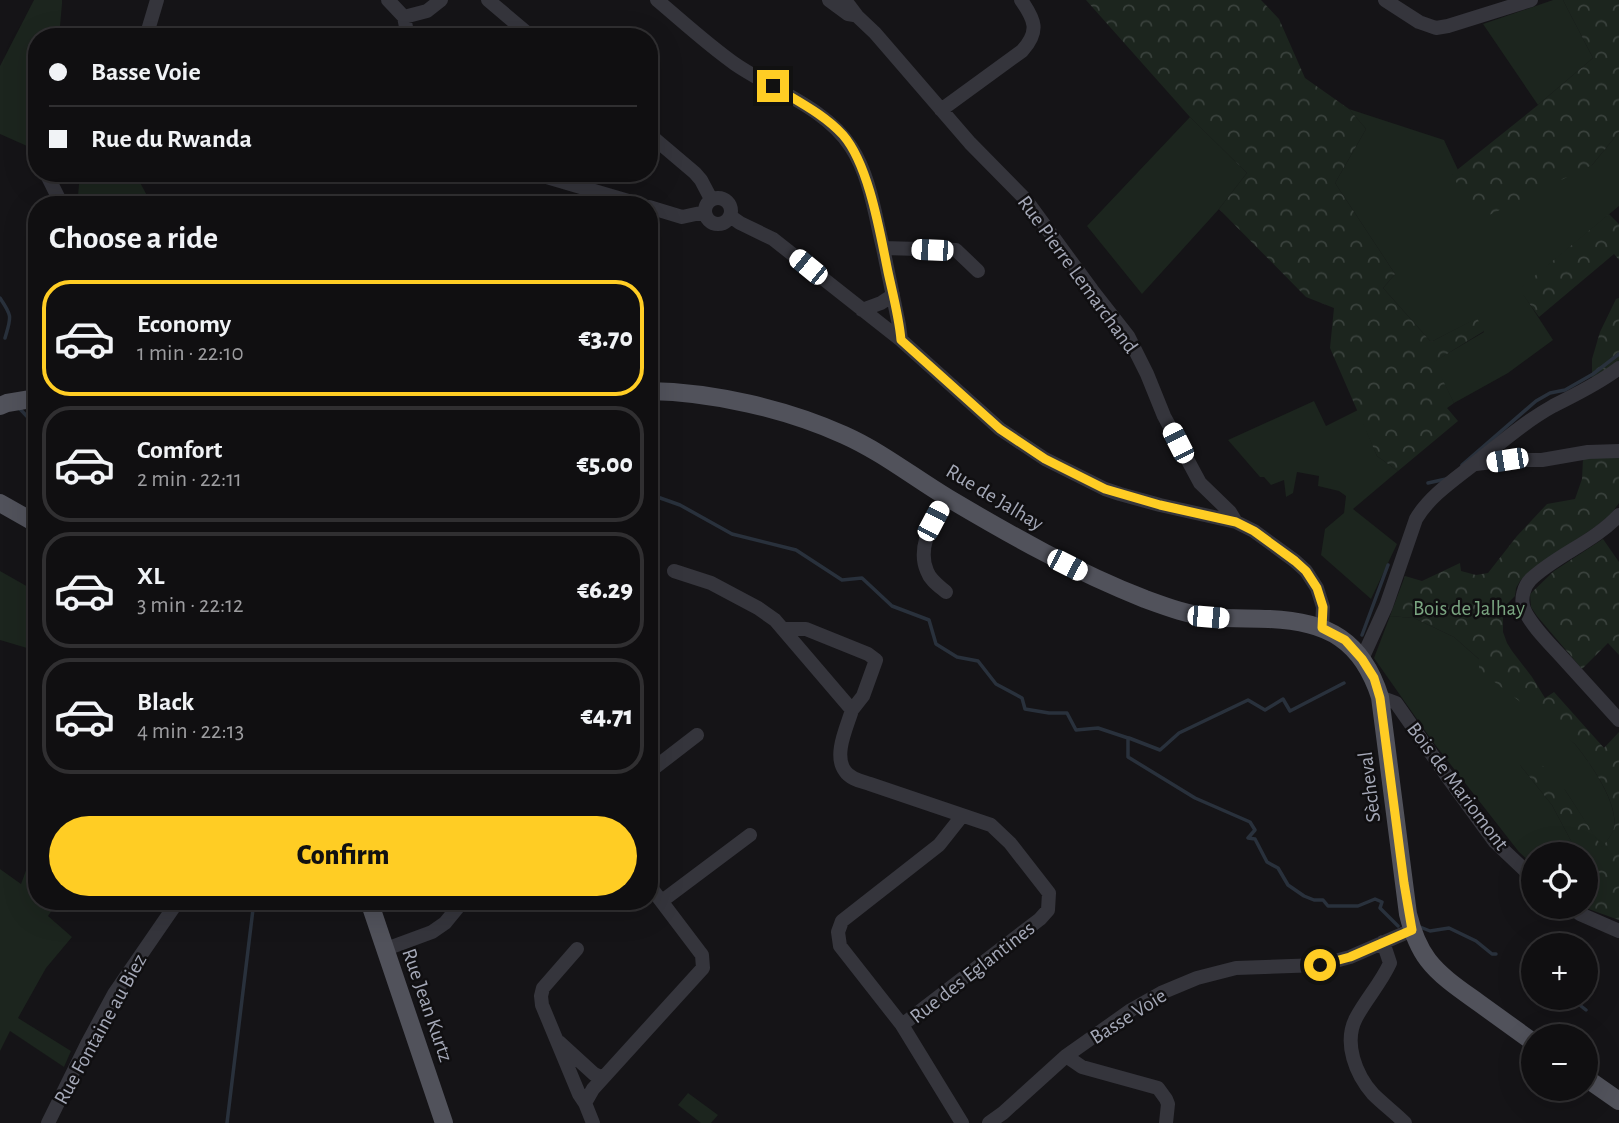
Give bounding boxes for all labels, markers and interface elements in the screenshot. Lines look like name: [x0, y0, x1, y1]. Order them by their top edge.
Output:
text: Basse Voie: [91, 59, 201, 85]
route end: [757, 70, 789, 102]
text: Rue du Rwanda: [91, 126, 252, 152]
street label: Rue Pierre Lemarchand: [1014, 192, 1142, 357]
text: Choose a ride: [49, 222, 218, 254]
car: [911, 239, 954, 261]
car: [786, 246, 831, 288]
icon: car: [53, 307, 116, 370]
text: Economy: [137, 311, 231, 337]
text: €3.70: [579, 325, 633, 351]
text: 1 min · 22:10: [137, 342, 244, 365]
car: [1160, 420, 1197, 466]
icon: car: [53, 433, 116, 496]
text: Comfort: [137, 437, 222, 463]
car: [1485, 446, 1530, 474]
text: €5.00: [577, 451, 633, 477]
street label: Rue de Jalhay: [942, 460, 1047, 535]
text: 2 min · 22:11: [137, 468, 242, 491]
car: [914, 498, 953, 544]
car: [1044, 546, 1091, 584]
icon: car: [53, 559, 116, 622]
text: XL: [137, 563, 164, 589]
text: €6.29: [577, 577, 633, 603]
text: 3 min · 22:12: [137, 594, 244, 617]
park label: Bois de Jalhay: [1413, 598, 1525, 619]
car: [1187, 605, 1230, 629]
icon: car: [53, 685, 116, 748]
text: Black: [137, 689, 194, 715]
text: €4.71: [581, 703, 633, 729]
street label: Bois de Mariomont: [1403, 718, 1512, 854]
text: 4 min · 22:13: [137, 720, 244, 743]
street label: Sècheval: [1355, 750, 1384, 824]
button: Confirm: [49, 816, 637, 896]
map controls: [1521, 842, 1598, 1101]
button: locate: [1521, 842, 1598, 919]
street label: Rue des Eglantines: [906, 917, 1039, 1027]
button: +: [1521, 933, 1598, 1010]
street label: Rue Jean Kurtz: [398, 946, 457, 1065]
route start: [1304, 949, 1336, 981]
street label: Rue Fontaine au Biez: [50, 951, 150, 1108]
street label: Basse Voie: [1086, 985, 1170, 1048]
button: −: [1521, 1024, 1598, 1101]

